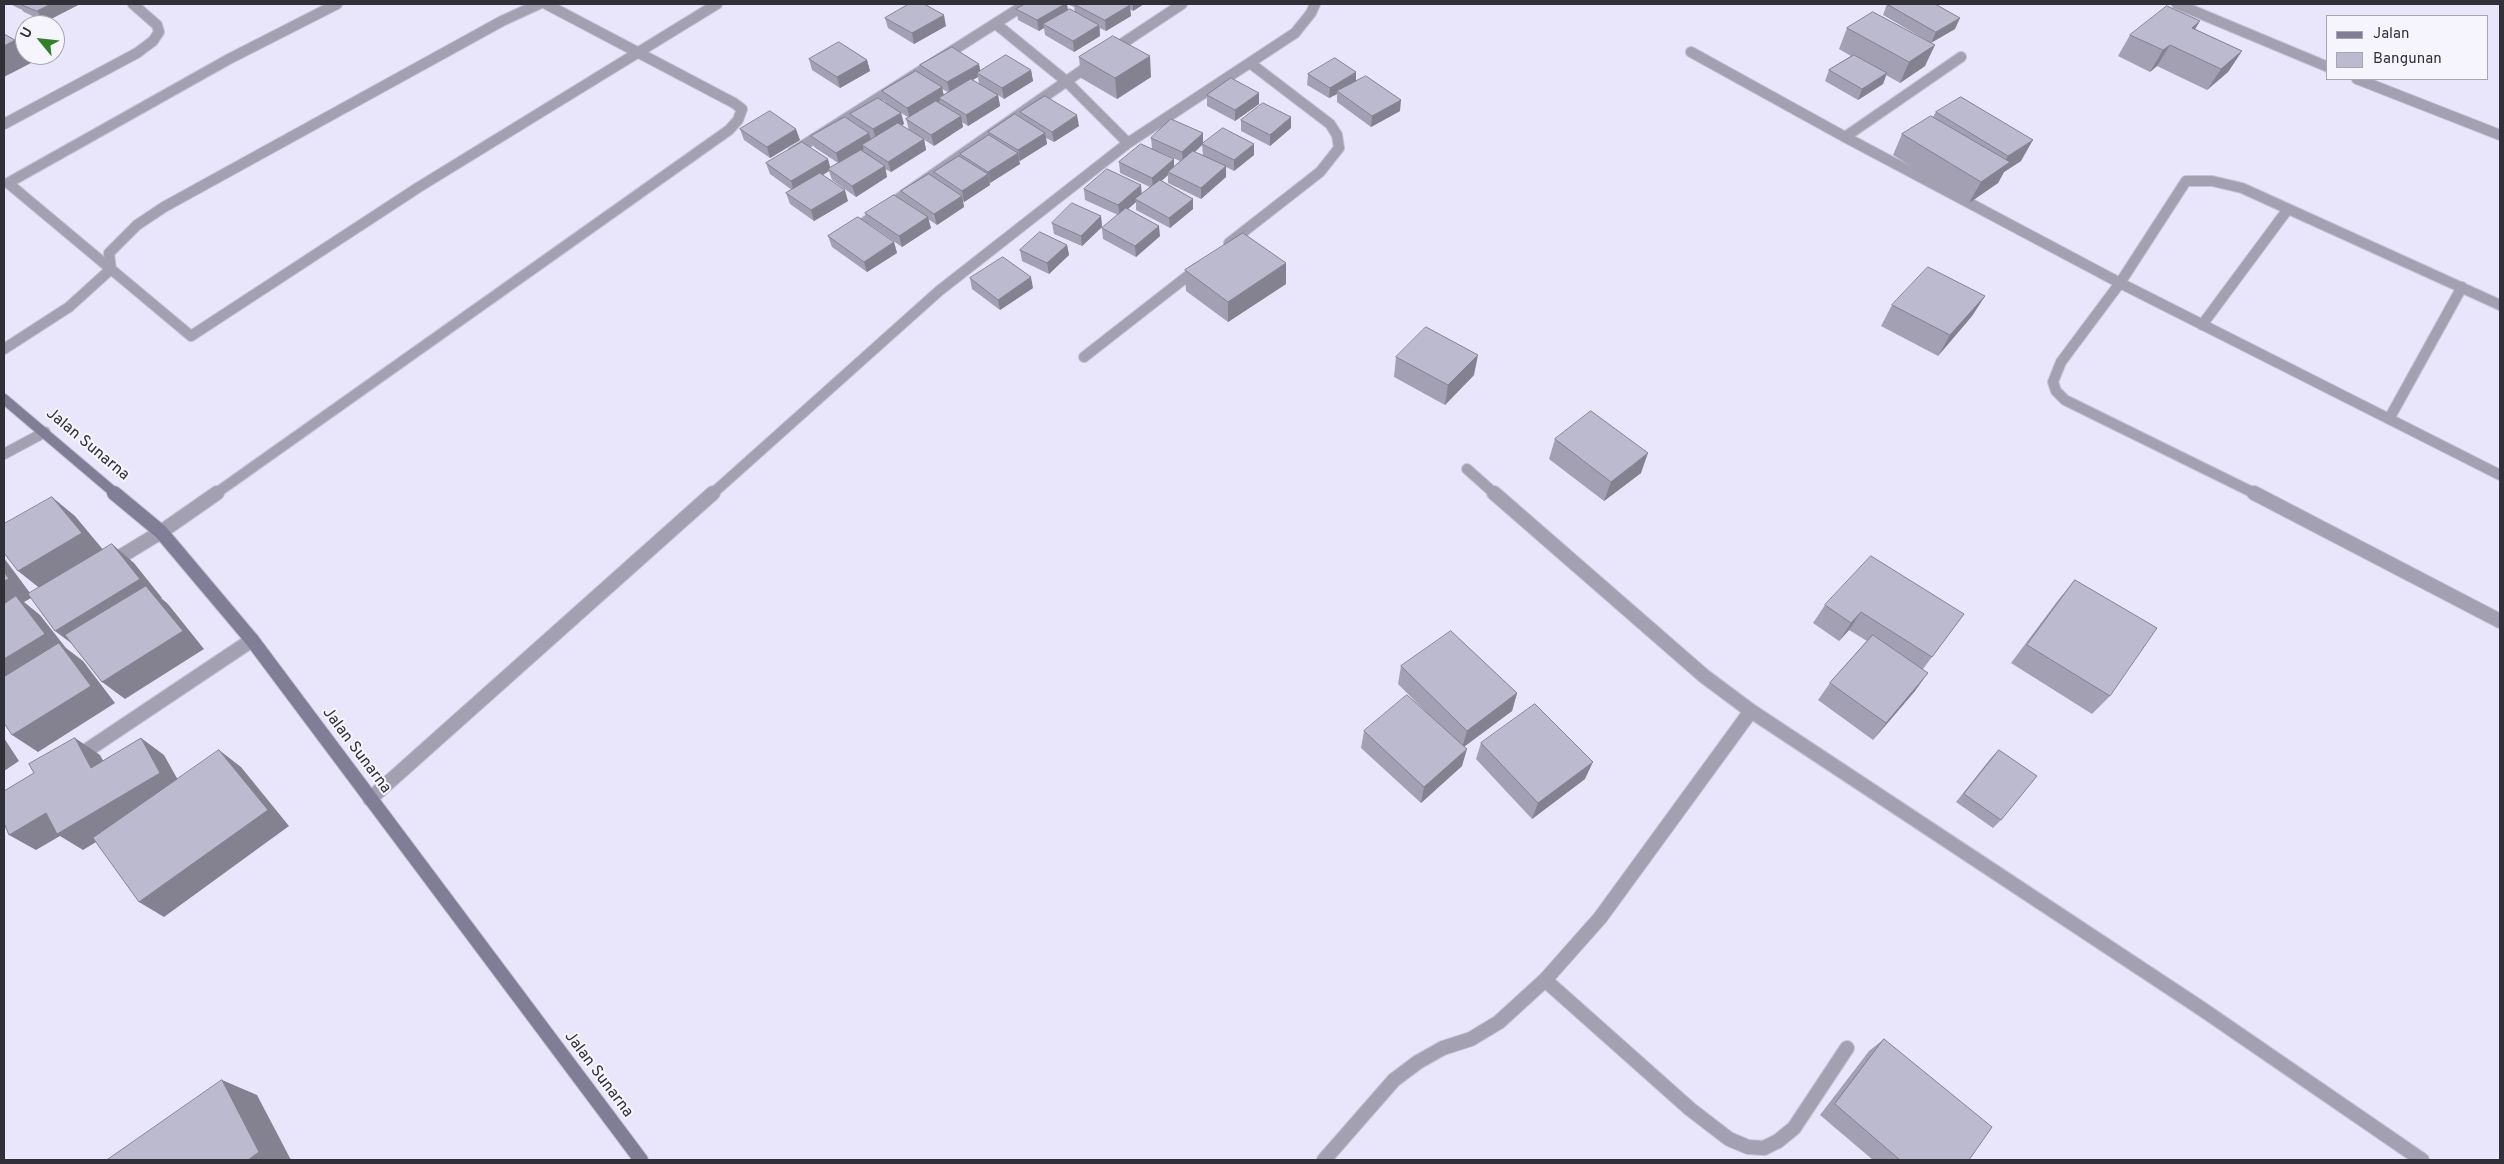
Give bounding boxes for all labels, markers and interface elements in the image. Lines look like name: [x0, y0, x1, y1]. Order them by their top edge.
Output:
north arrow: [15, 15, 65, 65]
legend: [2326, 15, 2489, 80]
text: U: [17, 25, 37, 42]
text: Jalan: [2373, 25, 2410, 44]
text: Bangunan: [2373, 50, 2442, 69]
street label: Jalan Sunarna: [41, 405, 133, 485]
street label: Jalan Sunarna: [317, 704, 395, 798]
street label: Jalan Sunarna: [559, 1028, 637, 1122]

